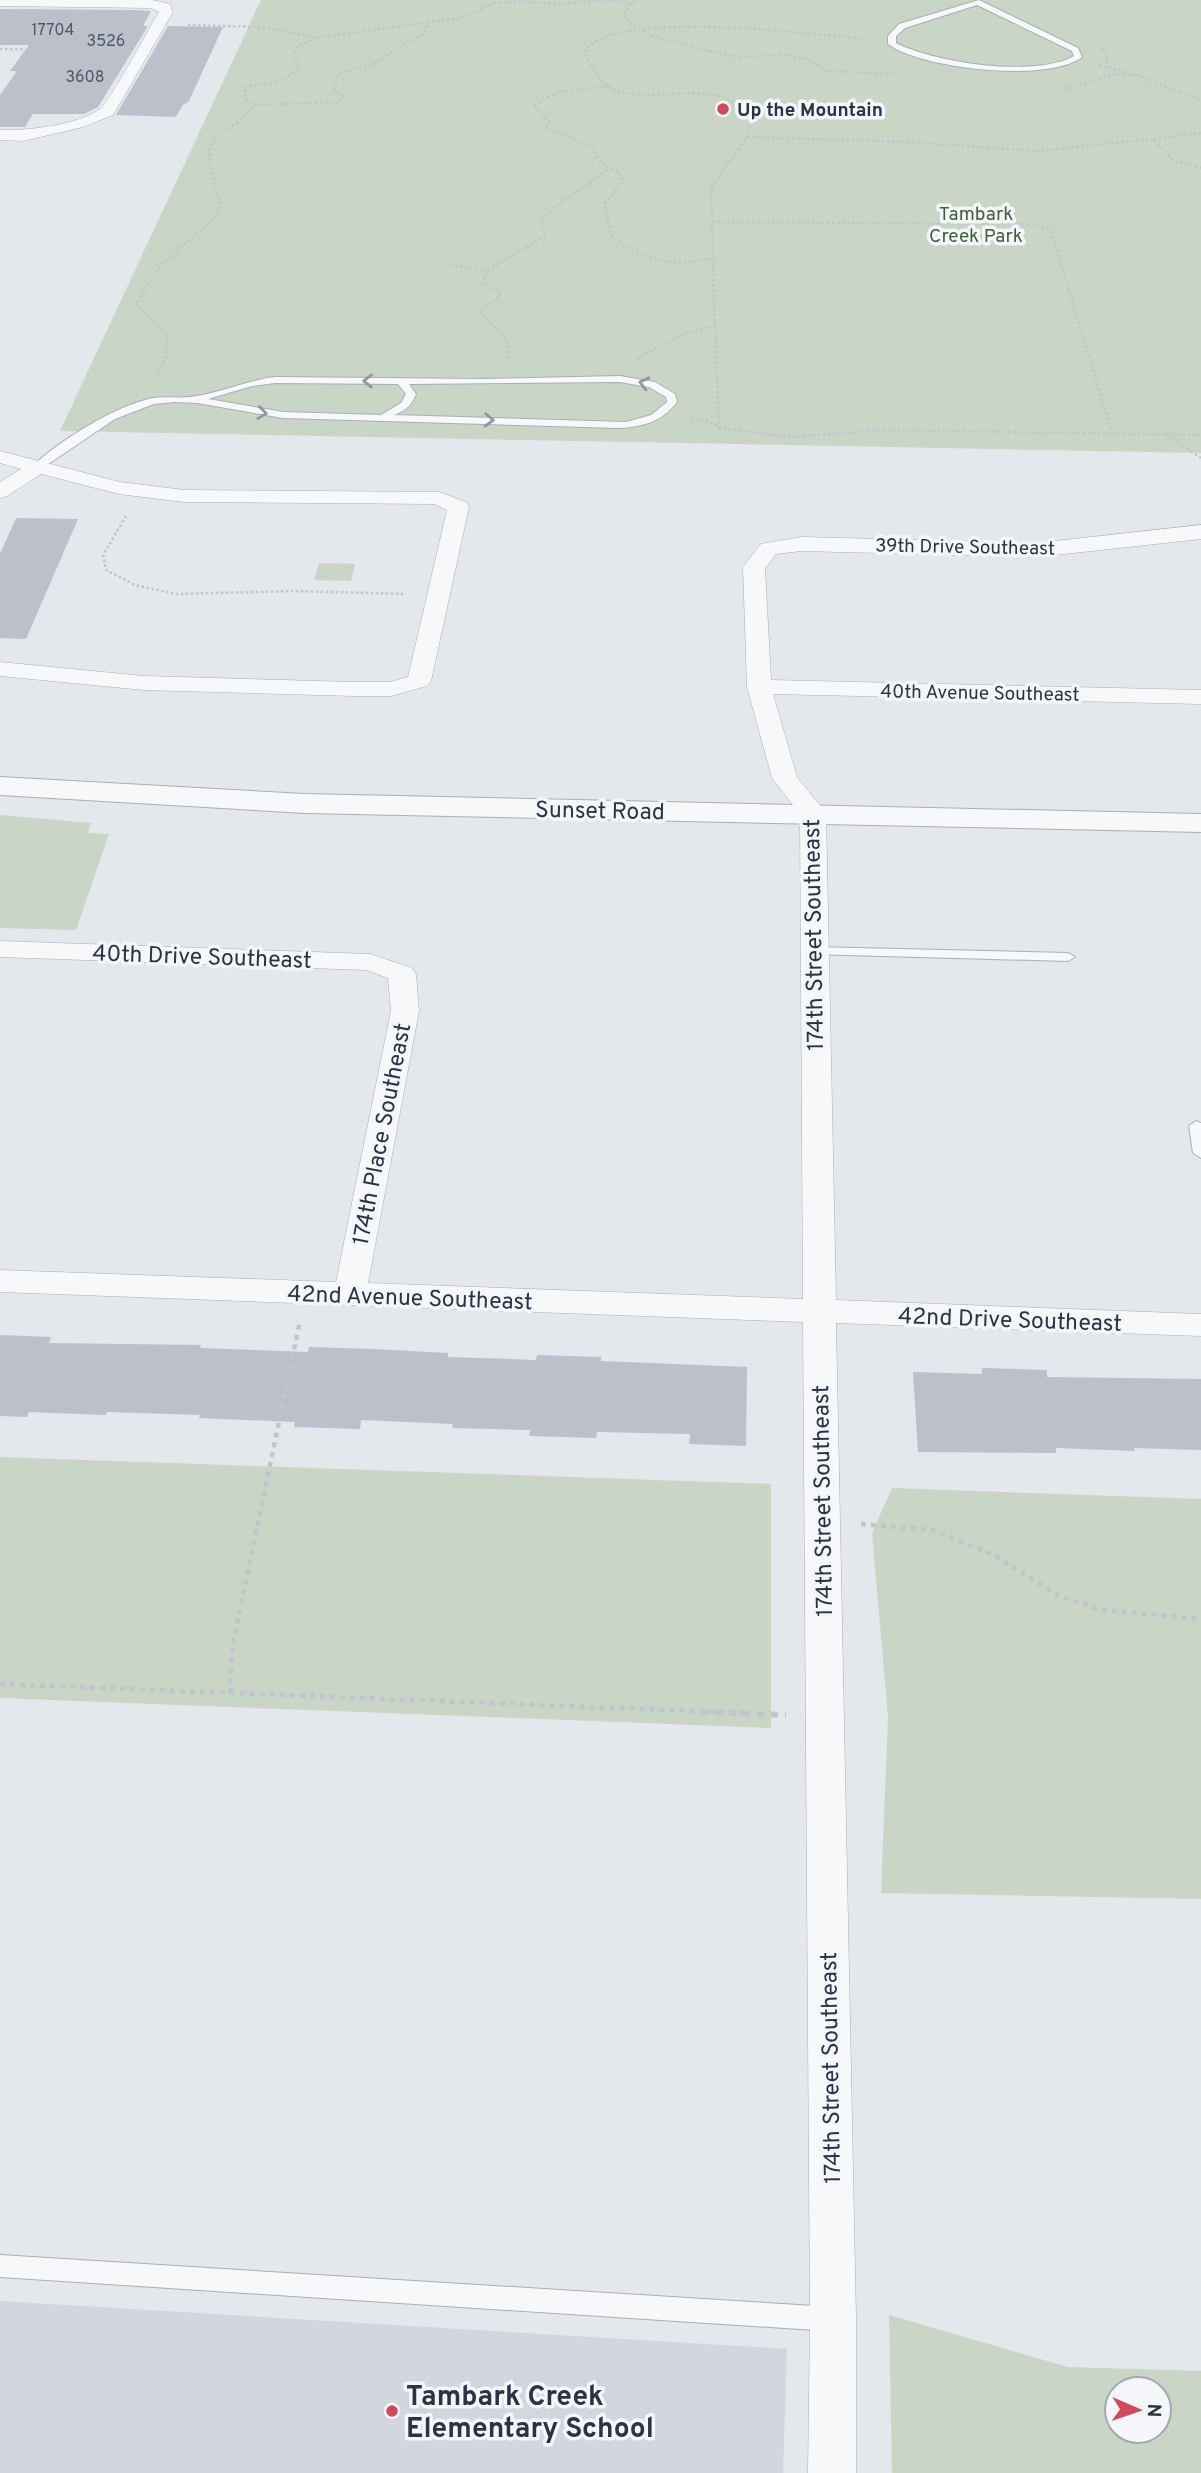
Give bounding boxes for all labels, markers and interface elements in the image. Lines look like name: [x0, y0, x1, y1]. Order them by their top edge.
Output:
house number: 17704: [32, 21, 75, 41]
house number: 3526: [87, 32, 125, 52]
house number: 3608: [65, 68, 105, 88]
place label: Up the Mountain: [737, 99, 883, 123]
marker: Up the Mountain: [715, 101, 731, 117]
park label: Tambark Creek Park: [929, 203, 1023, 249]
one-way arrow: [362, 373, 373, 389]
one-way arrow: [638, 377, 650, 391]
one-way arrow: [256, 405, 268, 420]
one-way arrow: [484, 413, 495, 428]
street label: 39th Drive Southeast: [875, 534, 1055, 562]
street label: 40th Avenue Southeast: [880, 680, 1080, 708]
street label: Sunset Road: [535, 797, 665, 828]
street label: 174th Street Southeast: [799, 819, 832, 1051]
street label: 40th Drive Southeast: [92, 940, 312, 977]
street label: 174th Place Southeast: [348, 1021, 419, 1248]
street label: 42nd Avenue Southeast: [287, 1281, 533, 1318]
street label: 42nd Drive Southeast: [897, 1303, 1122, 1340]
street label: 174th Street Southeast: [808, 1385, 841, 1617]
street label: 174th Street Southeast: [816, 1952, 849, 2184]
north arrow: [1103, 2375, 1173, 2445]
place label: Tambark Creek Elementary School: [406, 2380, 654, 2448]
marker: Tambark Creek Elementary School: [384, 2403, 400, 2419]
text: N: [1141, 2403, 1165, 2418]

